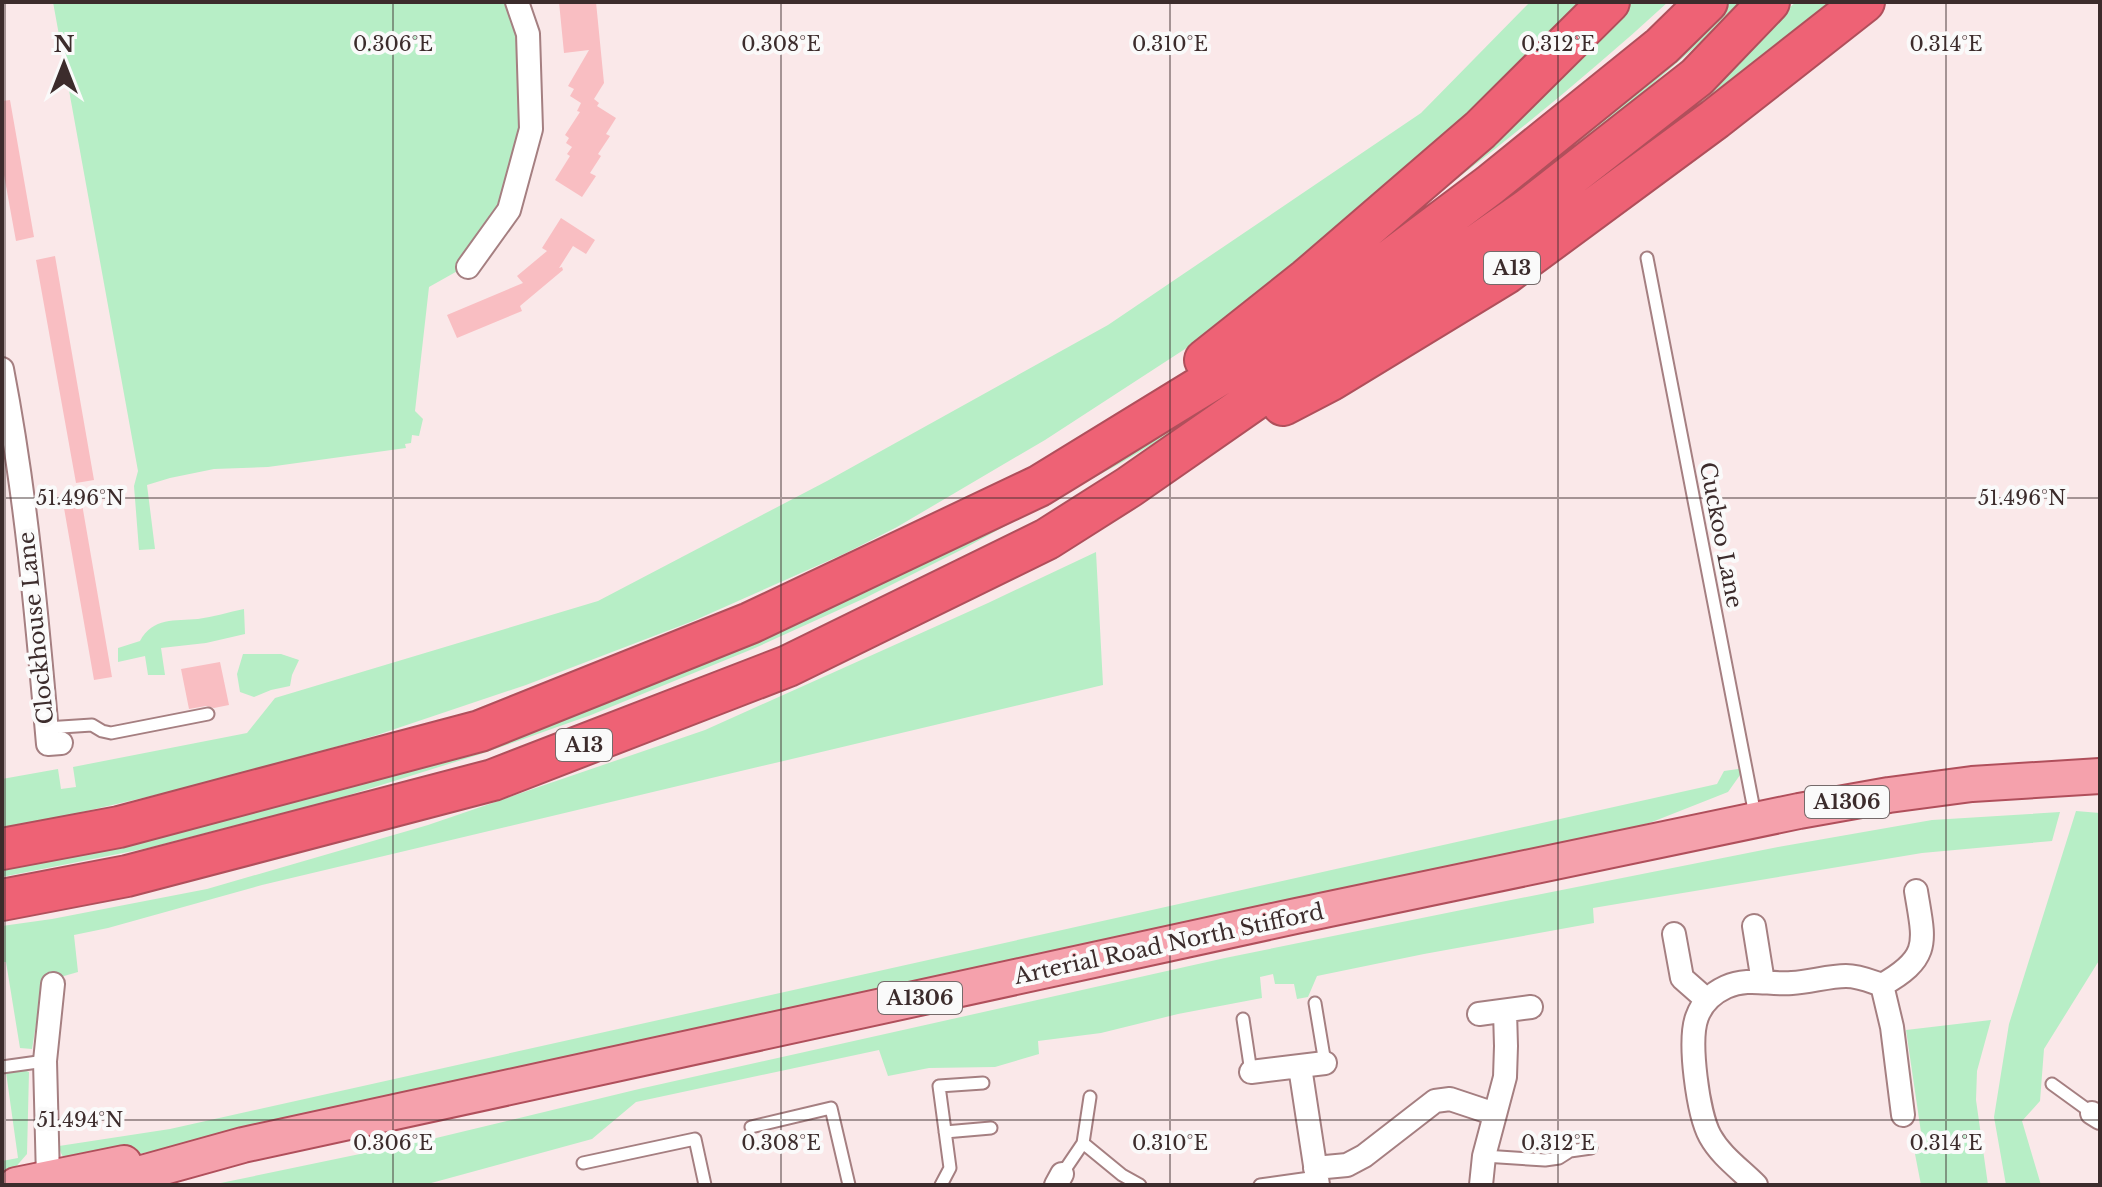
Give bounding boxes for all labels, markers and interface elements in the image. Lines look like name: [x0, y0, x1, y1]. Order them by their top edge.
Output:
north arrow: [24, 24, 104, 104]
text: N: [54, 31, 75, 58]
text: 0.306°E: [353, 32, 433, 56]
text: 0.308°E: [741, 32, 821, 56]
text: 0.310°E: [1132, 32, 1208, 56]
text: 0.312°E: [1521, 32, 1595, 56]
text: 0.314°E: [1909, 32, 1983, 56]
road number: A13: [1484, 252, 1540, 284]
street label: Cuckoo Lane: [1694, 460, 1748, 610]
text: 51.496°N: [36, 486, 124, 510]
text: 51.496°N: [1978, 486, 2066, 510]
street label: Clockhouse Lane: [12, 530, 60, 726]
road number: A13: [556, 729, 612, 761]
road number: A1306: [1805, 786, 1889, 818]
street label: Arterial Road North Stifford: [1011, 898, 1326, 990]
road number: A1306: [878, 982, 962, 1014]
text: 51.494°N: [37, 1108, 123, 1132]
text: 0.306°E: [353, 1131, 433, 1155]
text: 0.308°E: [741, 1131, 821, 1155]
text: 0.310°E: [1132, 1131, 1208, 1155]
text: 0.312°E: [1521, 1131, 1595, 1155]
text: 0.314°E: [1909, 1131, 1983, 1155]

